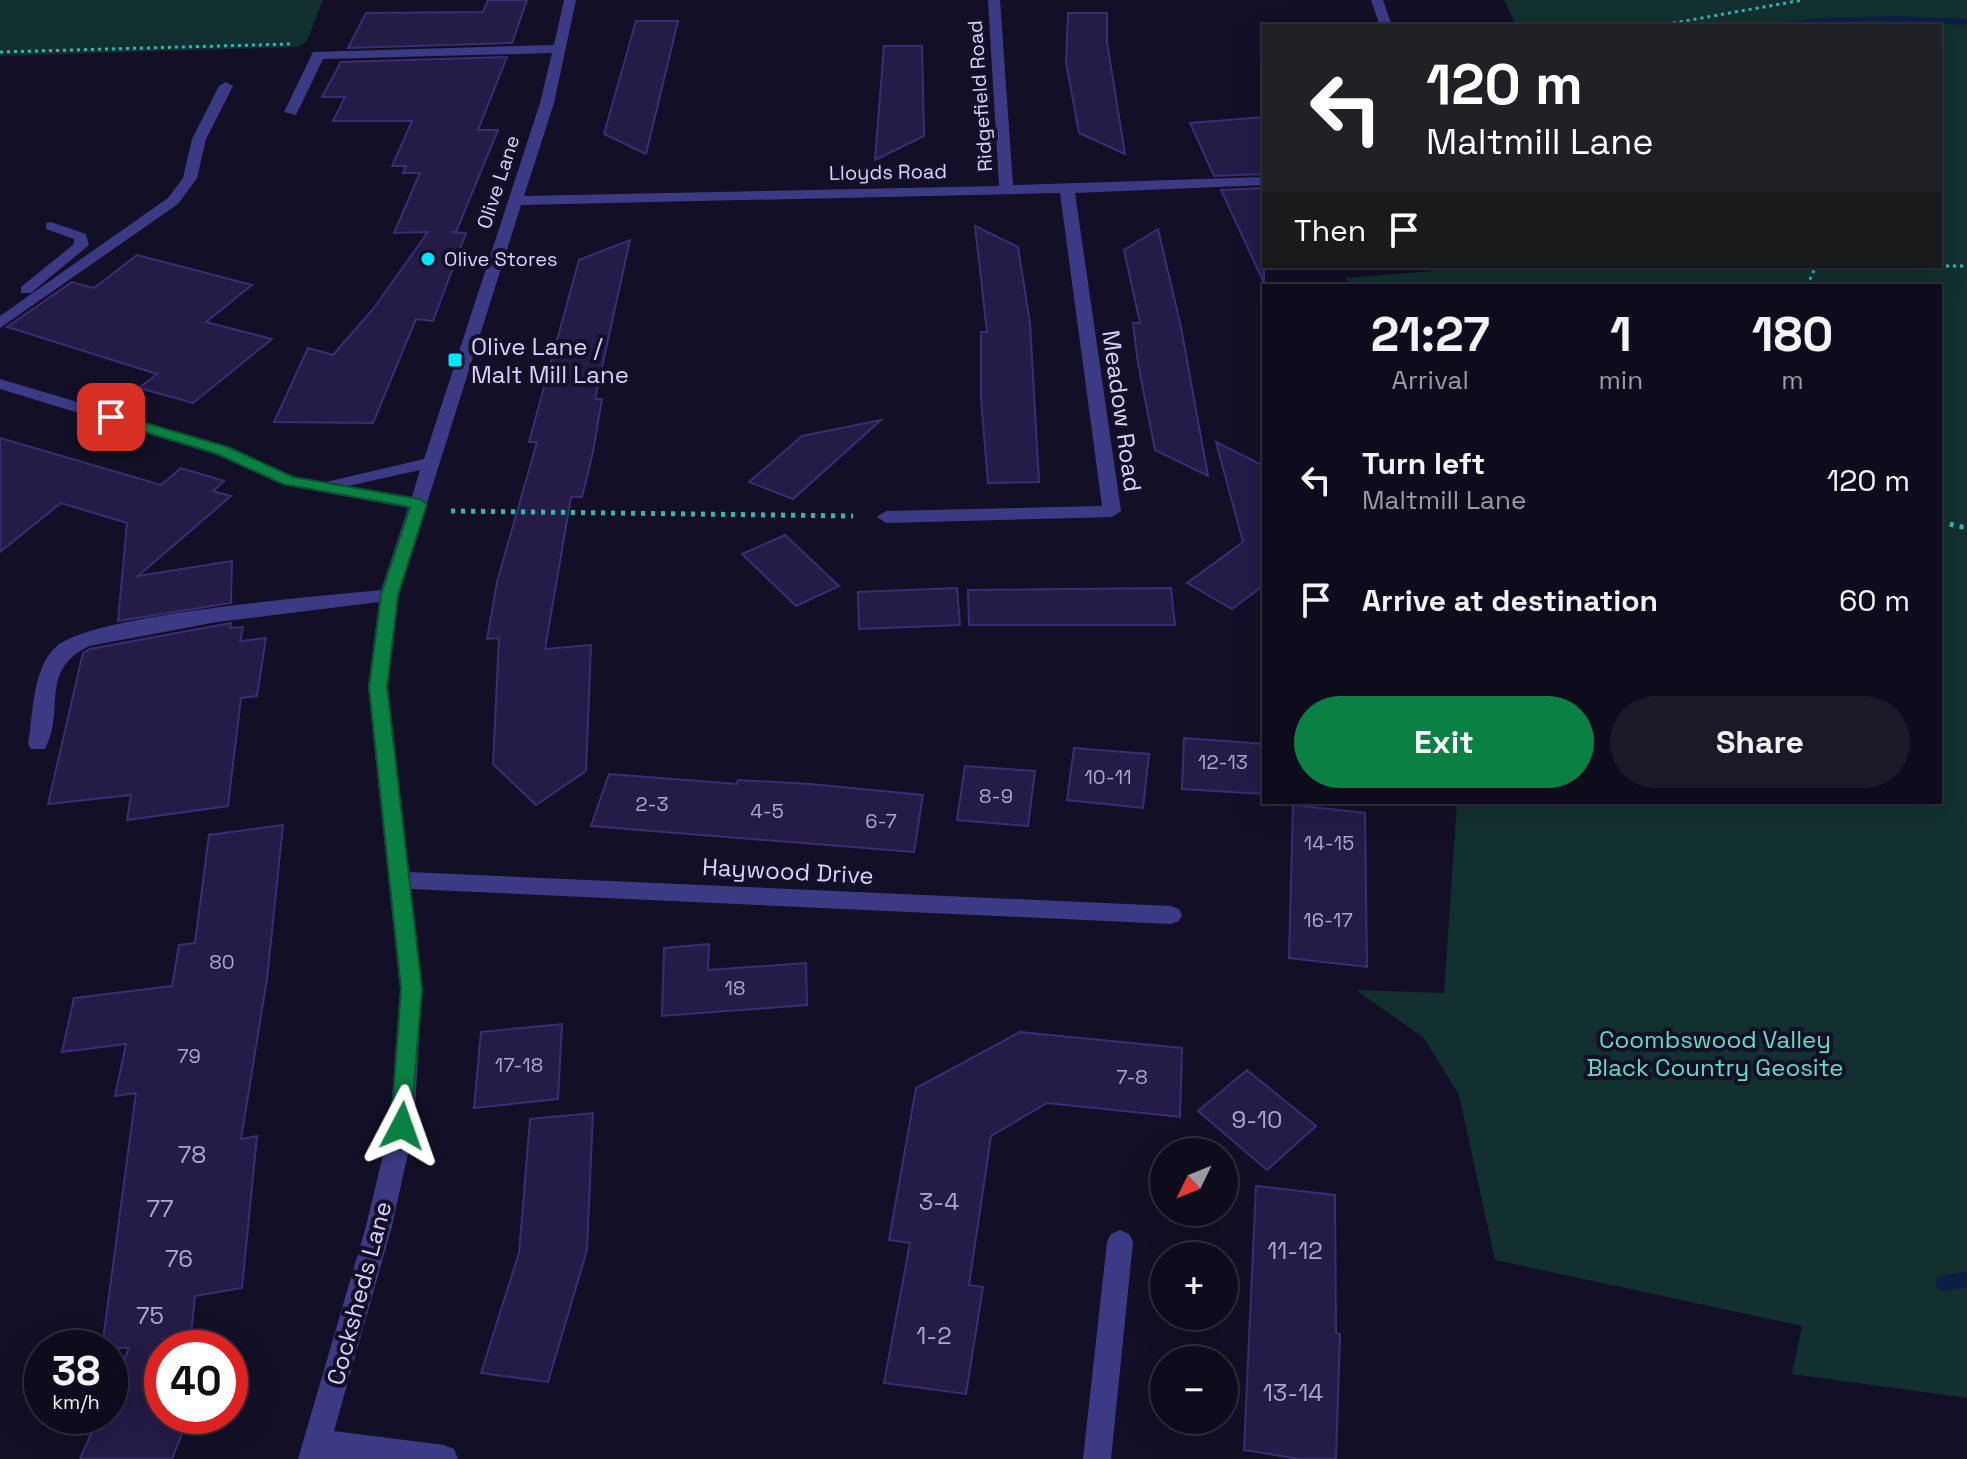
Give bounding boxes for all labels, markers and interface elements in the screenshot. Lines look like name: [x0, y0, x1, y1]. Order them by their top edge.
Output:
street label: Ridgefield Road: [962, 19, 998, 173]
text: 120 m: [1426, 49, 1583, 120]
icon: left: [1294, 56, 1398, 160]
text: Maltmill Lane: [1426, 119, 1654, 165]
street label: Olive Lane: [471, 132, 525, 232]
street label: Lloyds Road: [829, 158, 947, 186]
icon: arrive: [1382, 208, 1426, 252]
text: Then: [1294, 211, 1366, 250]
place label: Olive Stores: [444, 246, 558, 272]
marker: Olive Stores: [419, 250, 437, 268]
text: 21:27: [1371, 304, 1490, 365]
text: 1: [1610, 304, 1632, 365]
text: 180: [1752, 304, 1833, 365]
street label: Meadow Road: [1095, 328, 1149, 494]
place label: Olive Lane / Malt Mill Lane: [471, 331, 629, 390]
marker: Olive Lane / Malt Mill Lane: [446, 351, 464, 369]
text: Arrival: [1392, 363, 1469, 397]
text: min: [1598, 363, 1643, 397]
text: m: [1781, 363, 1804, 397]
pin: [77, 383, 145, 451]
icon: arrive: [89, 395, 133, 439]
text: Turn left: [1362, 444, 1485, 483]
icon: left: [1294, 458, 1338, 502]
text: 120 m: [1827, 461, 1910, 500]
text: Maltmill Lane: [1362, 483, 1526, 517]
icon: arrive: [1294, 578, 1338, 622]
text: Arrive at destination: [1362, 581, 1658, 620]
text: 60 m: [1839, 581, 1910, 620]
button: Exit: [1294, 696, 1594, 788]
button: Share: [1610, 696, 1910, 788]
house number: 12-13: [1198, 749, 1248, 775]
house number: 10-11: [1085, 764, 1132, 790]
house number: 8-9: [979, 783, 1013, 809]
house number: 2-3: [635, 791, 669, 817]
house number: 4-5: [750, 798, 784, 824]
house number: 6-7: [865, 808, 897, 834]
house number: 14-15: [1304, 830, 1354, 856]
street label: Haywood Drive: [701, 851, 875, 891]
house number: 16-17: [1303, 907, 1353, 933]
house number: 80: [209, 949, 235, 975]
house number: 18: [725, 975, 745, 1001]
park label: Coombswood Valley Black Country Geosite: [1586, 1024, 1844, 1083]
house number: 79: [177, 1043, 201, 1069]
house number: 17-18: [495, 1052, 543, 1078]
house number: 7-8: [1116, 1064, 1148, 1090]
position arrow: [360, 1084, 444, 1168]
house number: 9-10: [1231, 1104, 1283, 1135]
north arrow: [1150, 1138, 1238, 1226]
map controls: [1150, 1138, 1238, 1434]
house number: 78: [178, 1139, 206, 1170]
house number: 3-4: [919, 1186, 959, 1217]
house number: 77: [146, 1193, 174, 1224]
street label: Cocksheds Lane: [320, 1198, 398, 1388]
house number: 11-12: [1267, 1235, 1323, 1266]
button: +: [1150, 1242, 1238, 1330]
house number: 76: [165, 1243, 193, 1274]
house number: 75: [136, 1300, 164, 1331]
house number: 1-2: [916, 1320, 952, 1351]
speed limit sign: 40: [144, 1330, 248, 1434]
text: 38: [52, 1346, 100, 1397]
button: −: [1150, 1346, 1238, 1434]
house number: 13-14: [1263, 1377, 1323, 1408]
text: km/h: [52, 1389, 100, 1415]

